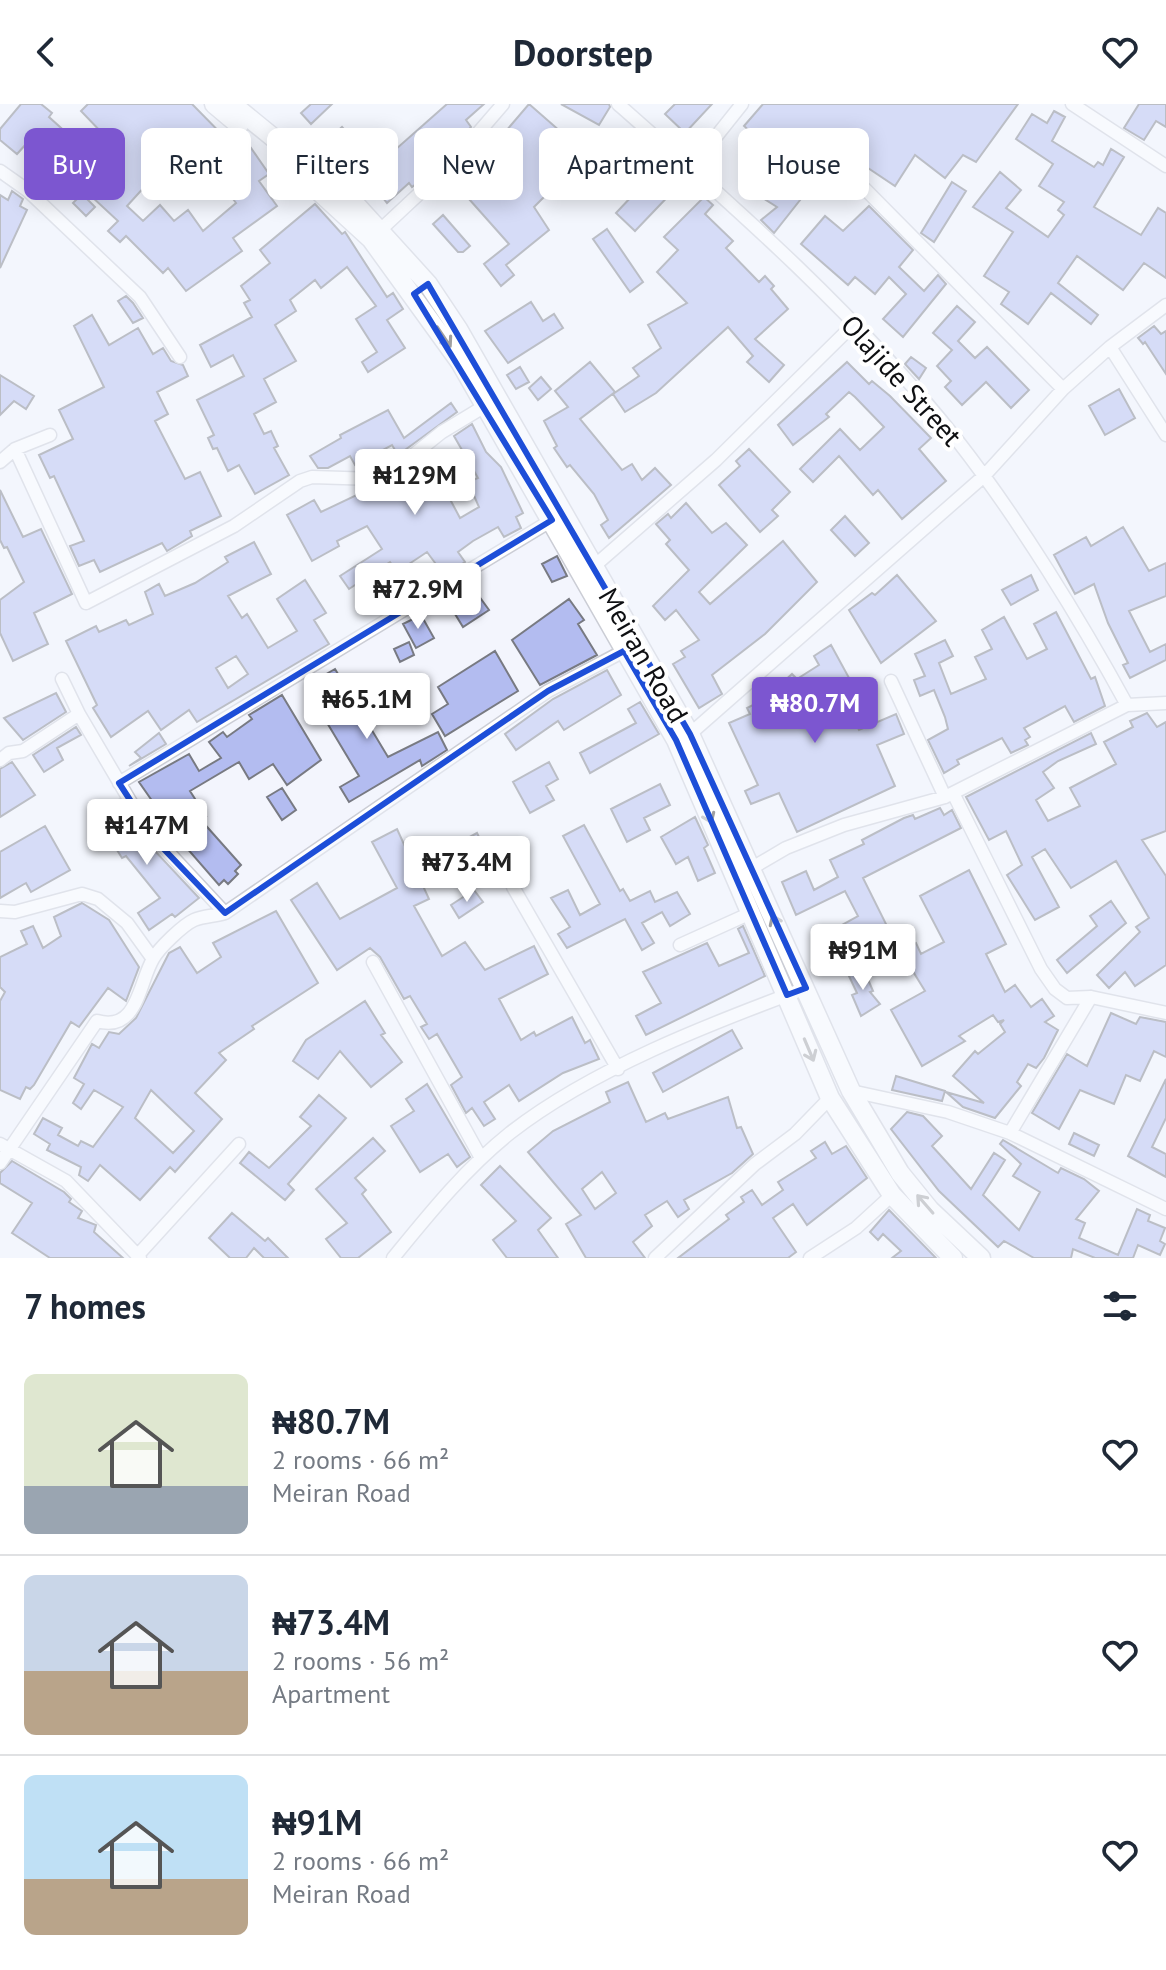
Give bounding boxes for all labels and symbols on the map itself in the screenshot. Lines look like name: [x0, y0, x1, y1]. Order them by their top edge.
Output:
street label: Olajide Street: [833, 307, 971, 454]
one-way arrow: [436, 326, 452, 348]
pin: ₦129M: [359, 449, 471, 517]
pin: ₦72.9M: [353, 563, 483, 631]
street label: Meiran Road: [591, 581, 697, 729]
pin: ₦65.1M: [302, 673, 432, 741]
pin: ₦80.7M: [750, 677, 880, 745]
pin: ₦147M: [91, 799, 203, 867]
one-way arrow: [700, 799, 715, 823]
pin: ₦73.4M: [402, 836, 532, 904]
one-way arrow: [769, 915, 784, 939]
pin: ₦91M: [816, 924, 910, 992]
one-way arrow: [803, 1038, 818, 1062]
one-way arrow: [917, 1194, 935, 1214]

